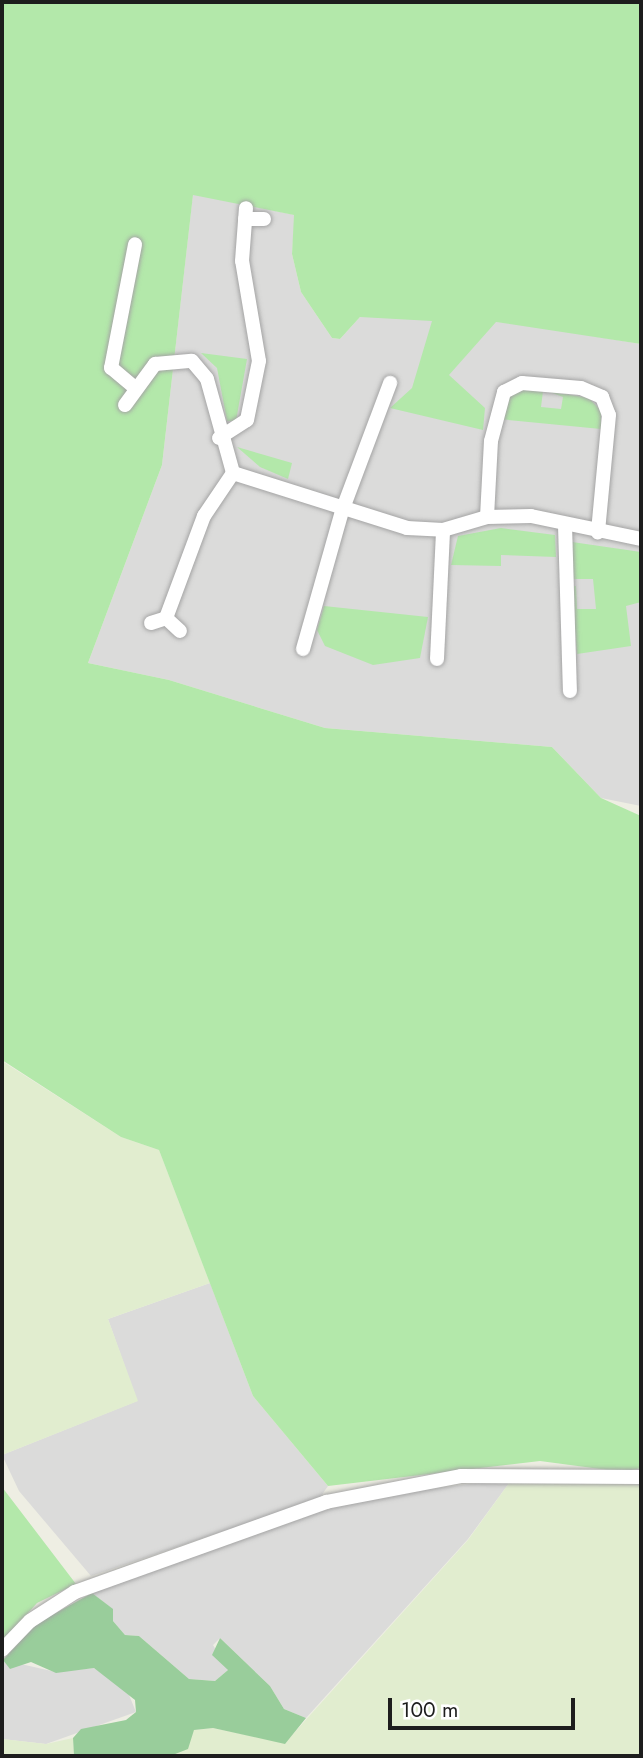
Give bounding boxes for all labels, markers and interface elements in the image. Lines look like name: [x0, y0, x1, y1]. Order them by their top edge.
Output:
scale bar: [391, 1684, 578, 1728]
text: 100 m: [401, 1695, 458, 1725]

